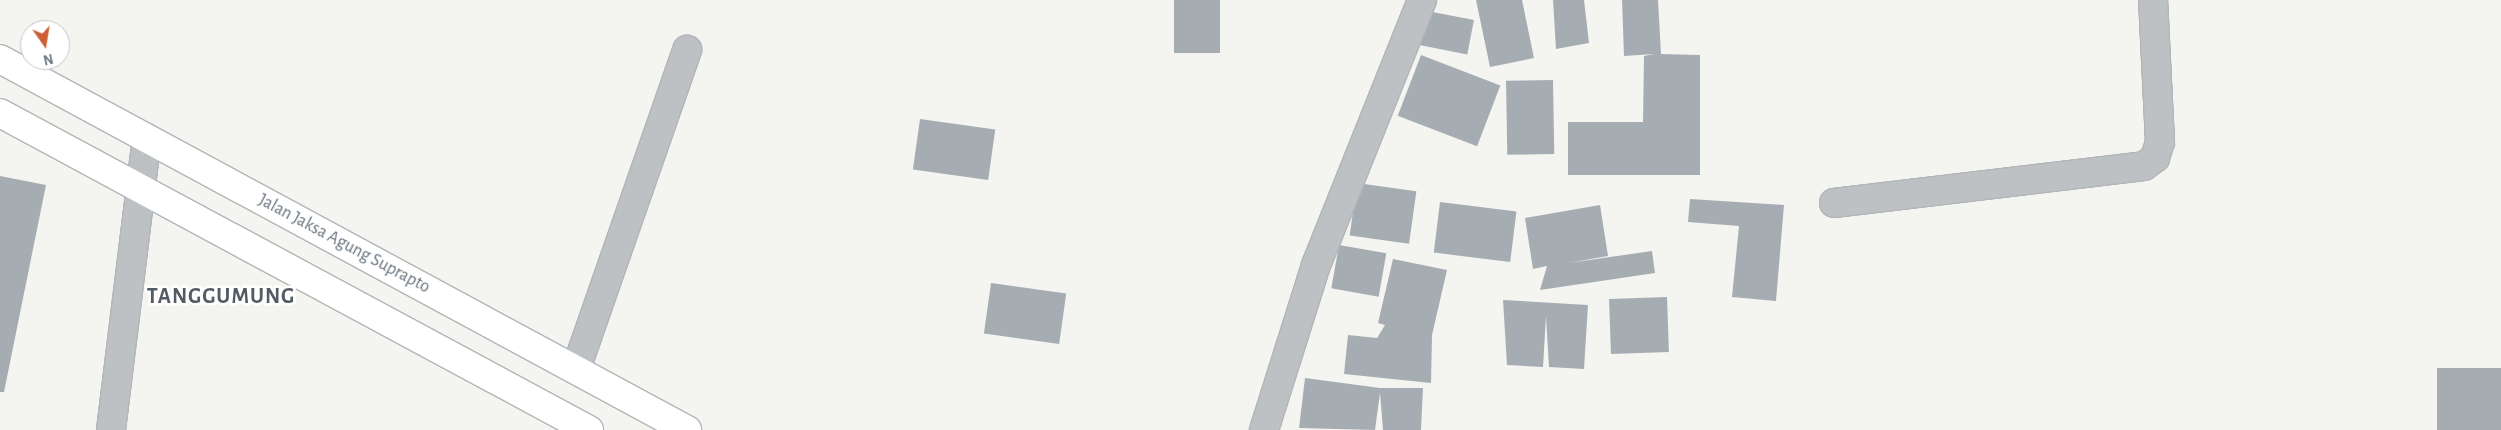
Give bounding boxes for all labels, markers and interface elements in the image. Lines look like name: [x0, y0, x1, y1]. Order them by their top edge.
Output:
north arrow: [20, 20, 70, 70]
text: N: [42, 51, 54, 67]
street label: Jalan Jaksa Agung Suprapto: [254, 190, 434, 298]
district label: TANGGUMUNG: [146, 284, 296, 310]

